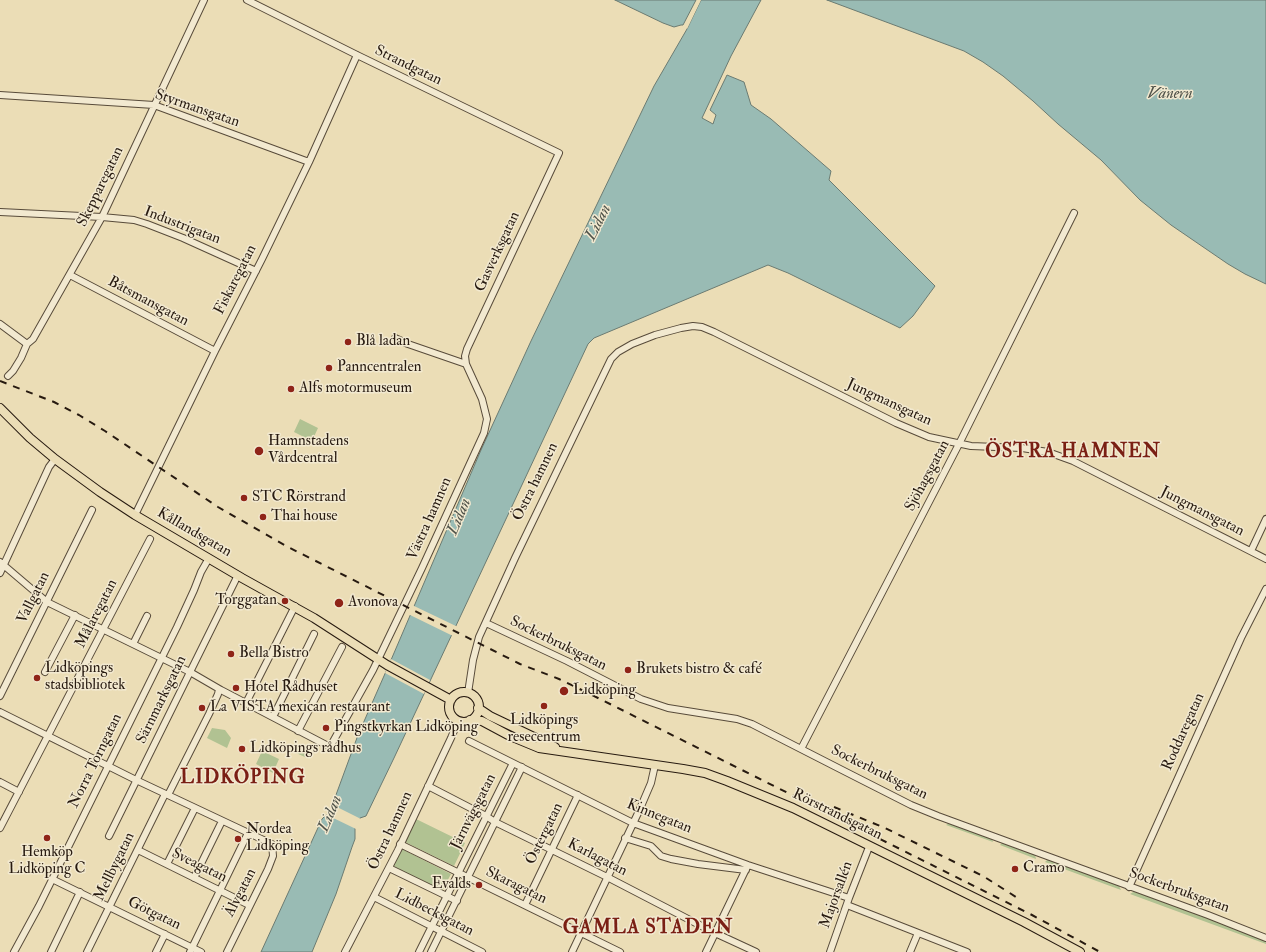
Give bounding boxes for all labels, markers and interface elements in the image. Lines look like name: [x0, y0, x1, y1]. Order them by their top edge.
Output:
street label: Strandgatan: [372, 42, 444, 90]
water label: Vänern: [1147, 85, 1193, 105]
street label: Styrmansgatan: [152, 86, 242, 132]
street label: Skepparegatan: [74, 144, 128, 230]
water label: Lidan: [582, 202, 616, 244]
street label: Industrigatan: [141, 203, 223, 249]
street label: Gasverksgatan: [472, 209, 524, 295]
street label: Fiskaregatan: [211, 242, 261, 318]
street label: Båtsmansgatan: [104, 273, 192, 331]
place label: Blå ladan: [356, 333, 410, 351]
marker: Blå ladan: [343, 337, 353, 347]
place label: Panncentralen: [337, 359, 421, 377]
marker: Panncentralen: [324, 363, 334, 373]
street label: Jungmansgatan: [844, 375, 934, 431]
place label: Alfs motormuseum: [299, 380, 412, 398]
marker: Alfs motormuseum: [286, 384, 296, 394]
place label: Hamnstadens Vårdcentral: [268, 433, 349, 468]
street label: Sjöhagsgatan: [902, 437, 954, 515]
street label: Östra hamnen: [509, 440, 563, 524]
district label: ÖSTRA HAMNEN: [985, 442, 1161, 464]
marker: Hamnstadens Vårdcentral: [253, 445, 265, 457]
street label: Västra hamnen: [404, 475, 456, 563]
street label: Jungmansgatan: [1157, 483, 1247, 541]
place label: STC Rörstrand: [252, 489, 346, 507]
marker: STC Rörstrand: [239, 493, 249, 503]
water label: Lidan: [444, 496, 476, 538]
street label: Kållandsgatan: [154, 504, 234, 562]
place label: Thai house: [271, 508, 338, 526]
marker: Thai house: [258, 512, 268, 522]
street label: Vallgatan: [14, 569, 54, 627]
street label: Målaregatan: [72, 577, 122, 651]
place label: Torggatan: [215, 592, 277, 610]
place label: Avonova: [348, 594, 398, 612]
marker: Torggatan: [280, 596, 290, 606]
marker: Avonova: [333, 597, 345, 609]
street label: Sockerbruksgatan: [507, 613, 609, 675]
place label: Bella Bistro: [239, 645, 309, 663]
marker: Bella Bistro: [226, 649, 236, 659]
street label: Särnmarksgatan: [133, 653, 191, 747]
place label: Lidköpings stadsbibliotek: [45, 660, 126, 695]
place label: Brukets bistro & café: [636, 661, 762, 679]
marker: Brukets bistro & café: [623, 665, 633, 675]
marker: Lidköpings stadsbibliotek: [32, 673, 42, 683]
place label: Hotel Rådhuset: [244, 679, 338, 697]
place label: Lidköping: [573, 682, 636, 700]
marker: Hotel Rådhuset: [231, 683, 241, 693]
marker: Lidköping: [558, 685, 570, 697]
street label: Roddaregatan: [1159, 690, 1209, 774]
place label: La VISTA mexican restaurant: [210, 699, 390, 717]
marker: Lidköpings resecentrum: [539, 701, 549, 711]
marker: La VISTA mexican restaurant: [197, 703, 207, 713]
street label: Norra Torngatan: [65, 711, 127, 811]
place label: Lidköpings resecentrum: [507, 712, 581, 747]
place label: Pingstkyrkan Lidköping: [334, 719, 478, 737]
marker: Pingstkyrkan Lidköping: [321, 723, 331, 733]
place label: Lidköpings rådhus: [250, 740, 361, 758]
street label: Sockerbruksgatan: [828, 742, 930, 804]
marker: Lidköpings rådhus: [237, 744, 247, 754]
district label: LIDKÖPING: [180, 768, 306, 790]
street label: Järnvägsgatan: [447, 771, 501, 853]
street label: Rörstrandsgatan: [789, 786, 885, 844]
street label: Östra hamnen: [365, 789, 417, 873]
water label: Lidan: [315, 793, 347, 835]
street label: Kinnegatan: [624, 796, 694, 838]
street label: Östergatan: [522, 800, 568, 868]
place label: Nordea Lidköping: [246, 821, 309, 856]
street label: Mellbygatan: [91, 830, 139, 904]
marker: Hemköp Lidköping C: [42, 833, 52, 843]
marker: Nordea Lidköping: [233, 834, 243, 844]
street label: Karlagatan: [564, 835, 630, 881]
place label: Hemköp Lidköping C: [8, 844, 86, 879]
street label: Sveagatan: [168, 845, 230, 887]
street label: Majorsallén: [817, 859, 857, 931]
place label: Cramo: [1023, 860, 1064, 878]
street label: Skaragatan: [483, 864, 549, 908]
marker: Cramo: [1010, 864, 1020, 874]
street label: Sockerbruksgatan: [1126, 864, 1232, 918]
street label: Älvgatan: [221, 866, 261, 920]
place label: Evalds: [432, 876, 471, 894]
marker: Evalds: [474, 880, 484, 890]
street label: Lidbecksgatan: [391, 885, 477, 941]
street label: Götgatan: [124, 893, 184, 935]
district label: GAMLA STADEN: [563, 918, 733, 940]

